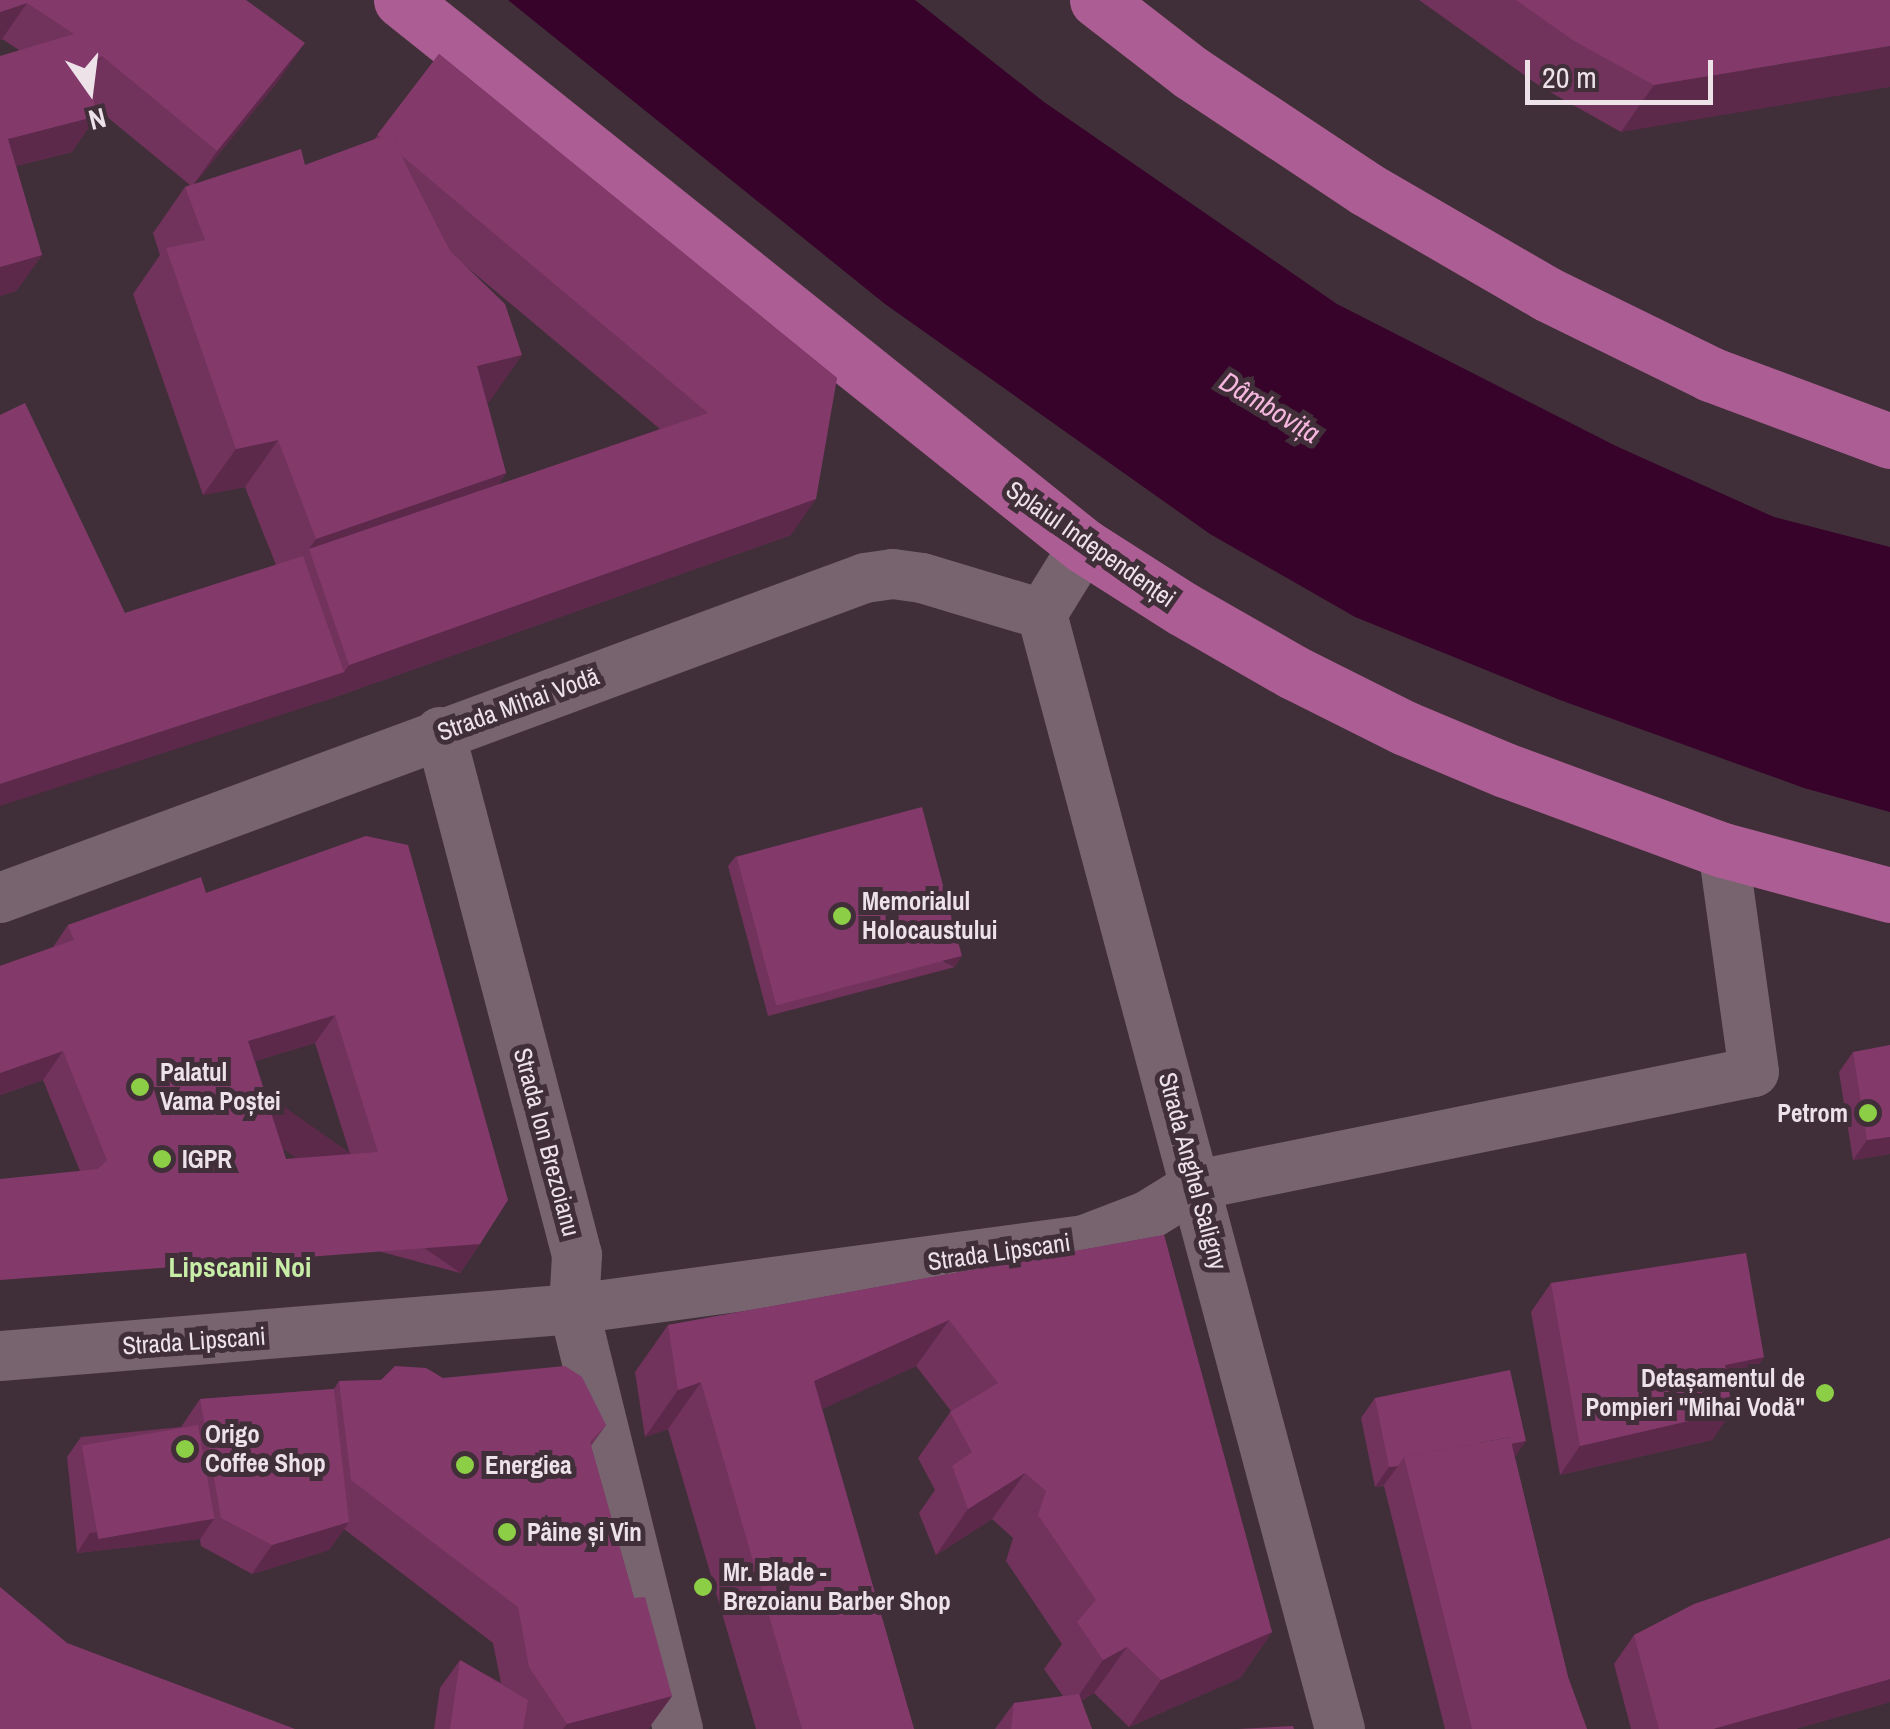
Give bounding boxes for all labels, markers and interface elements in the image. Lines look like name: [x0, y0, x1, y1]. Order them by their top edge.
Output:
north arrow: [40, 40, 140, 140]
scale bar: [1530, 40, 1718, 102]
text: 20 m: [1542, 57, 1597, 97]
text: N: [85, 99, 110, 140]
water label: Dâmbovița: [1214, 364, 1326, 450]
street label: Splaiul Independenței: [1001, 475, 1181, 613]
street label: Strada Mihai Vodă: [433, 661, 603, 747]
place label: Memorialul Holocaustului: [862, 887, 998, 946]
marker: Memorialul Holocaustului: [831, 905, 853, 927]
street label: Strada Ion Brezoianu: [507, 1045, 587, 1239]
place label: Palatul Vama Poștei: [160, 1058, 281, 1117]
street label: Strada Anghel Saligny: [1152, 1069, 1234, 1273]
marker: Palatul Vama Poștei: [129, 1076, 151, 1098]
place label: Petrom: [1777, 1098, 1848, 1128]
marker: Petrom: [1857, 1102, 1879, 1124]
place label: IGPR: [182, 1144, 232, 1174]
marker: IGPR: [151, 1148, 173, 1170]
street label: Strada Lipscani: [926, 1227, 1072, 1277]
district label: Lipscanii Noi: [169, 1250, 311, 1284]
street label: Strada Lipscani: [121, 1321, 267, 1361]
place label: Detașamentul de Pompieri "Mihai Vodă": [1585, 1364, 1805, 1423]
marker: Detașamentul de Pompieri "Mihai Vodă": [1814, 1382, 1836, 1404]
place label: Origo Coffee Shop: [205, 1420, 326, 1479]
marker: Origo Coffee Shop: [174, 1438, 196, 1460]
place label: Energiea: [485, 1450, 572, 1480]
marker: Energiea: [454, 1454, 476, 1476]
place label: Pâine și Vin: [527, 1517, 642, 1547]
marker: Pâine și Vin: [496, 1521, 518, 1543]
place label: Mr. Blade - Brezoianu Barber Shop: [723, 1558, 951, 1617]
marker: Mr. Blade - Brezoianu Barber Shop: [692, 1576, 714, 1598]

